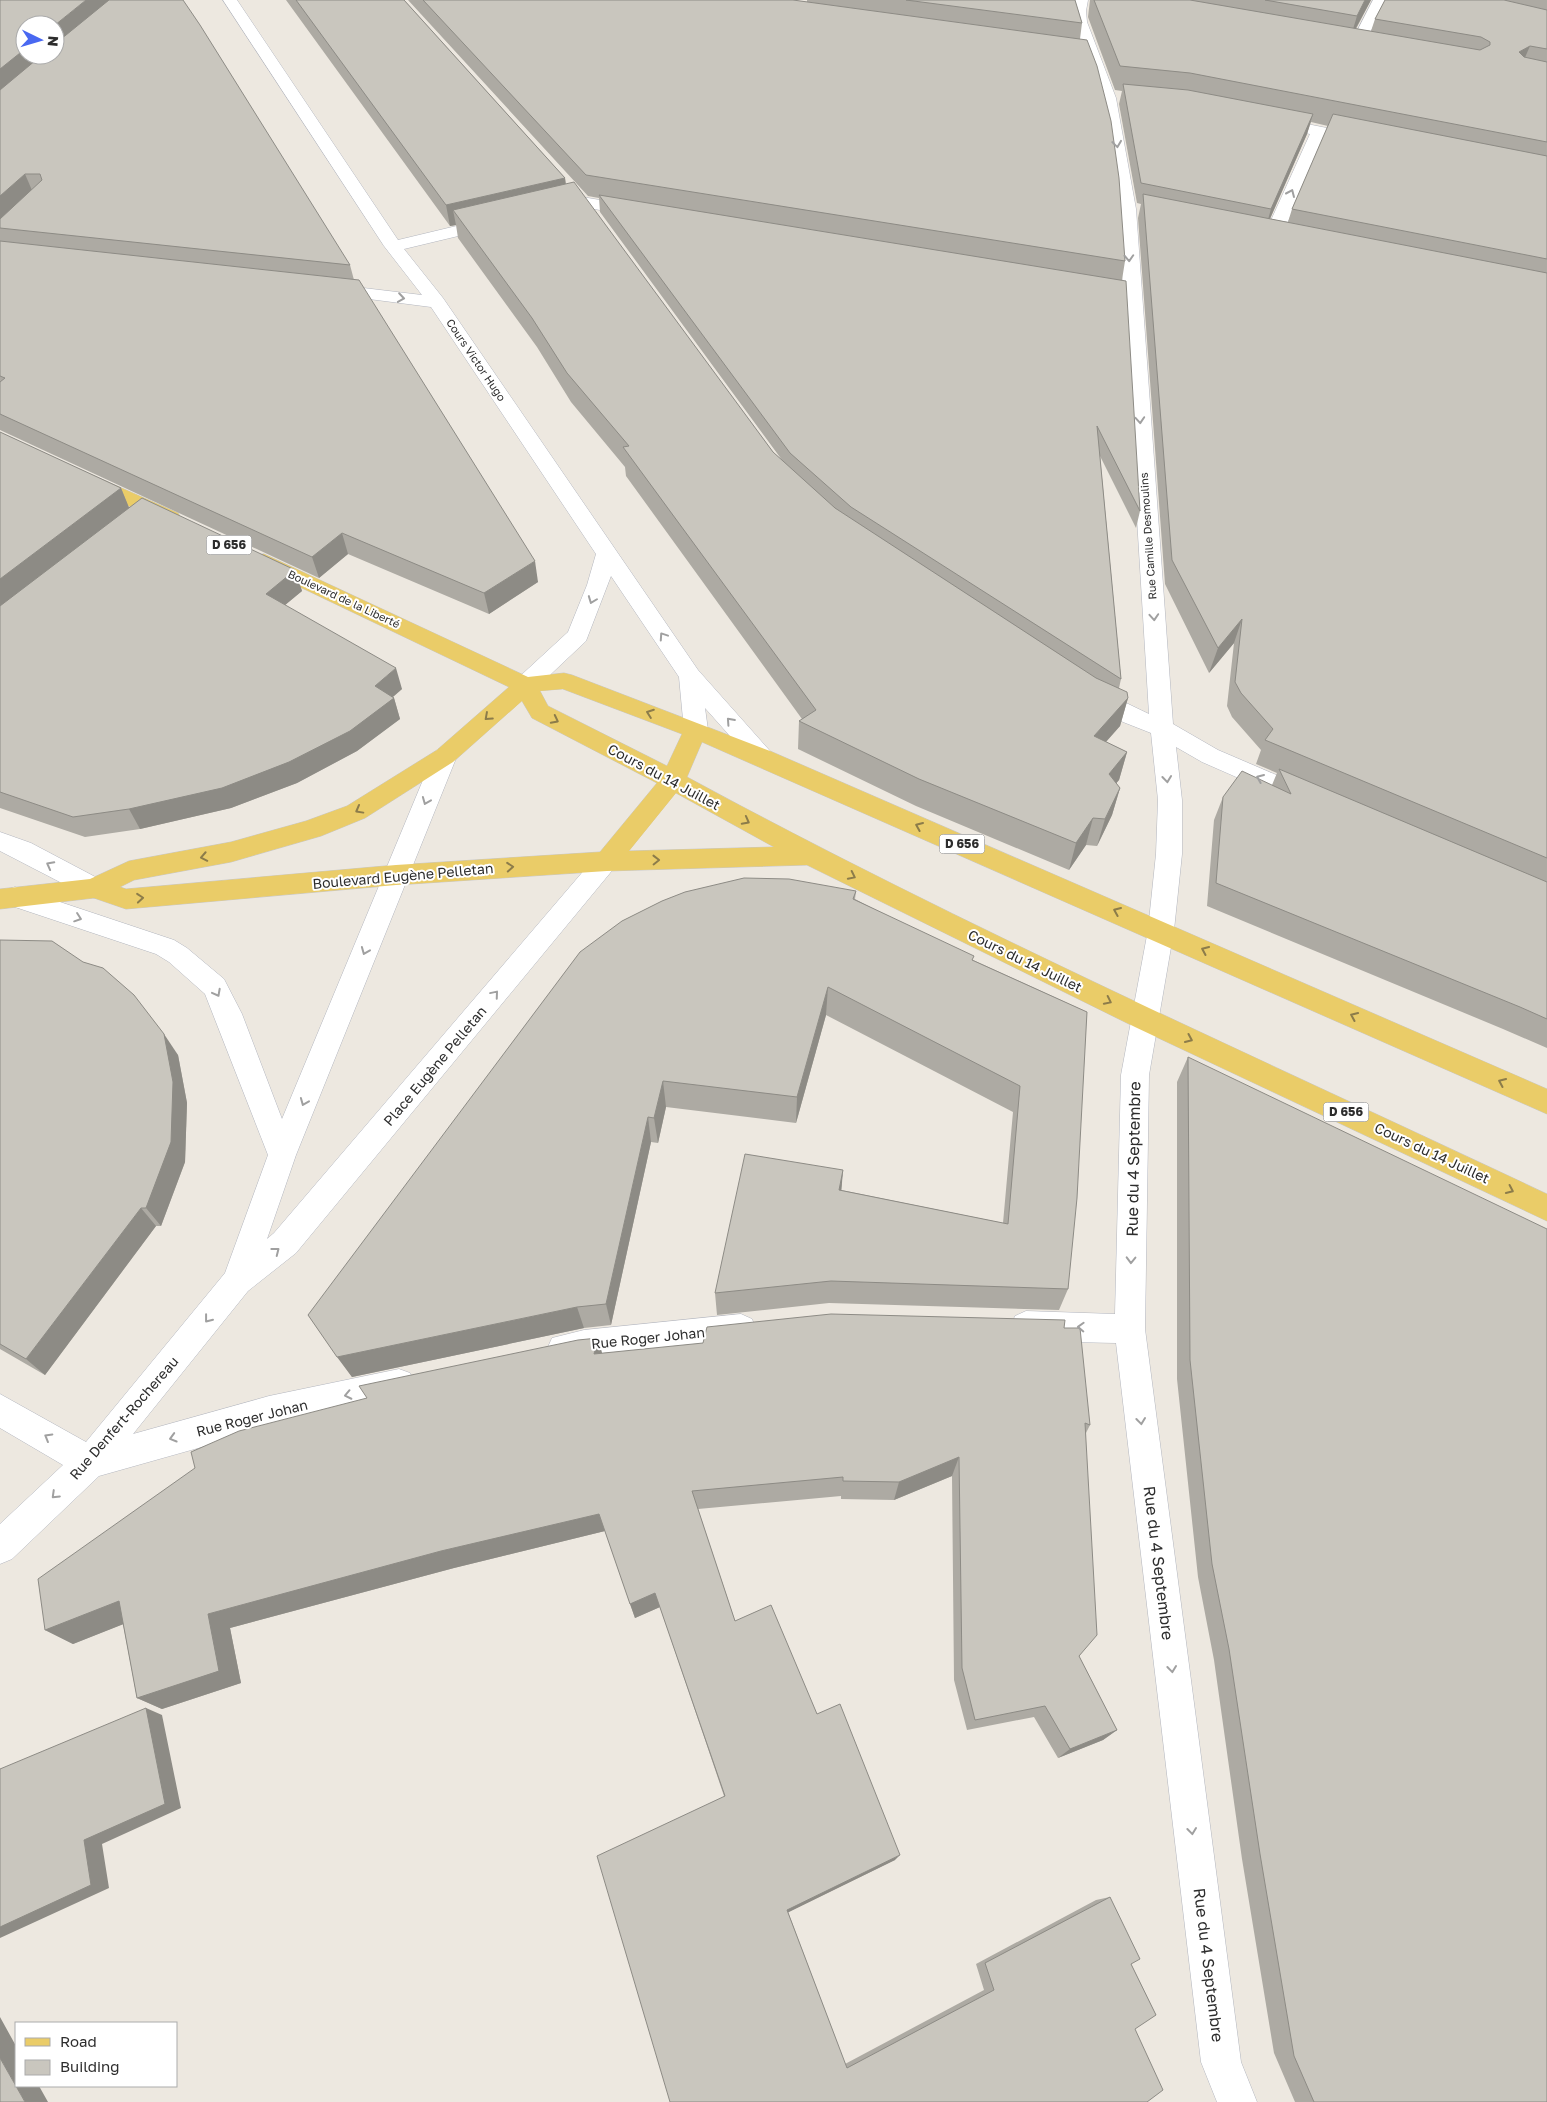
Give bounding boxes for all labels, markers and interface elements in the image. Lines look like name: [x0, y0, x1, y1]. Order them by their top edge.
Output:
north arrow: [15, 15, 65, 65]
text: N: [45, 35, 62, 47]
one-way arrow: [1112, 140, 1122, 148]
one-way arrow: [1285, 189, 1296, 198]
one-way arrow: [1124, 254, 1134, 262]
one-way arrow: [397, 292, 406, 302]
street label: Cours Victor Hugo: [444, 316, 509, 404]
one-way arrow: [1134, 416, 1145, 424]
street label: Rue Camille Desmoulins: [1137, 472, 1158, 600]
road number: D 656: [206, 536, 252, 554]
street label: Boulevard de la Liberté: [286, 567, 402, 630]
one-way arrow: [588, 595, 598, 604]
one-way arrow: [1148, 613, 1159, 621]
one-way arrow: [660, 632, 669, 641]
one-way arrow: [647, 709, 655, 719]
one-way arrow: [485, 711, 494, 720]
one-way arrow: [550, 714, 559, 724]
one-way arrow: [727, 717, 736, 726]
street label: Cours du 14 Juillet: [605, 740, 723, 813]
one-way arrow: [1256, 773, 1265, 784]
one-way arrow: [1161, 775, 1172, 783]
one-way arrow: [422, 796, 433, 805]
one-way arrow: [355, 804, 364, 814]
one-way arrow: [740, 815, 749, 825]
one-way arrow: [915, 821, 924, 832]
road number: D 656: [940, 834, 984, 854]
one-way arrow: [200, 851, 208, 862]
one-way arrow: [652, 855, 660, 865]
street label: Boulevard Eugène Pelletan: [312, 859, 494, 892]
one-way arrow: [47, 861, 56, 871]
one-way arrow: [506, 862, 514, 873]
one-way arrow: [847, 870, 856, 880]
one-way arrow: [137, 893, 145, 904]
one-way arrow: [1113, 907, 1122, 918]
one-way arrow: [73, 912, 81, 922]
street label: Cours du 14 Juillet: [965, 926, 1085, 996]
one-way arrow: [1201, 946, 1210, 956]
one-way arrow: [361, 947, 371, 955]
one-way arrow: [211, 988, 221, 997]
one-way arrow: [490, 991, 499, 1000]
one-way arrow: [1103, 995, 1112, 1005]
street label: Place Eugène Pelletan: [380, 1002, 490, 1129]
one-way arrow: [1350, 1012, 1359, 1022]
one-way arrow: [1184, 1033, 1193, 1043]
one-way arrow: [1498, 1077, 1507, 1088]
street label: Rue du 4 Septembre: [1122, 1081, 1144, 1237]
one-way arrow: [300, 1097, 310, 1106]
road number: D 656: [1324, 1102, 1368, 1122]
street label: Cours du 14 Juillet: [1372, 1118, 1492, 1187]
one-way arrow: [1505, 1184, 1514, 1195]
one-way arrow: [270, 1248, 279, 1256]
one-way arrow: [1126, 1256, 1136, 1264]
one-way arrow: [205, 1313, 213, 1322]
one-way arrow: [1077, 1322, 1085, 1333]
street label: Rue Roger Johan: [590, 1323, 706, 1352]
street label: Rue Denfert-Rochereau: [66, 1353, 182, 1483]
one-way arrow: [343, 1389, 352, 1400]
street label: Rue Roger Johan: [194, 1395, 309, 1440]
one-way arrow: [1136, 1417, 1146, 1426]
one-way arrow: [170, 1433, 178, 1443]
one-way arrow: [44, 1434, 53, 1444]
street label: Rue du 4 Septembre: [1140, 1485, 1178, 1641]
one-way arrow: [51, 1489, 60, 1498]
one-way arrow: [1166, 1666, 1177, 1674]
one-way arrow: [1187, 1826, 1197, 1835]
street label: Rue du 4 Septembre: [1190, 1887, 1228, 2043]
legend: [15, 2022, 178, 2087]
text: Road: [60, 2032, 97, 2050]
text: Building: [60, 2057, 120, 2075]

